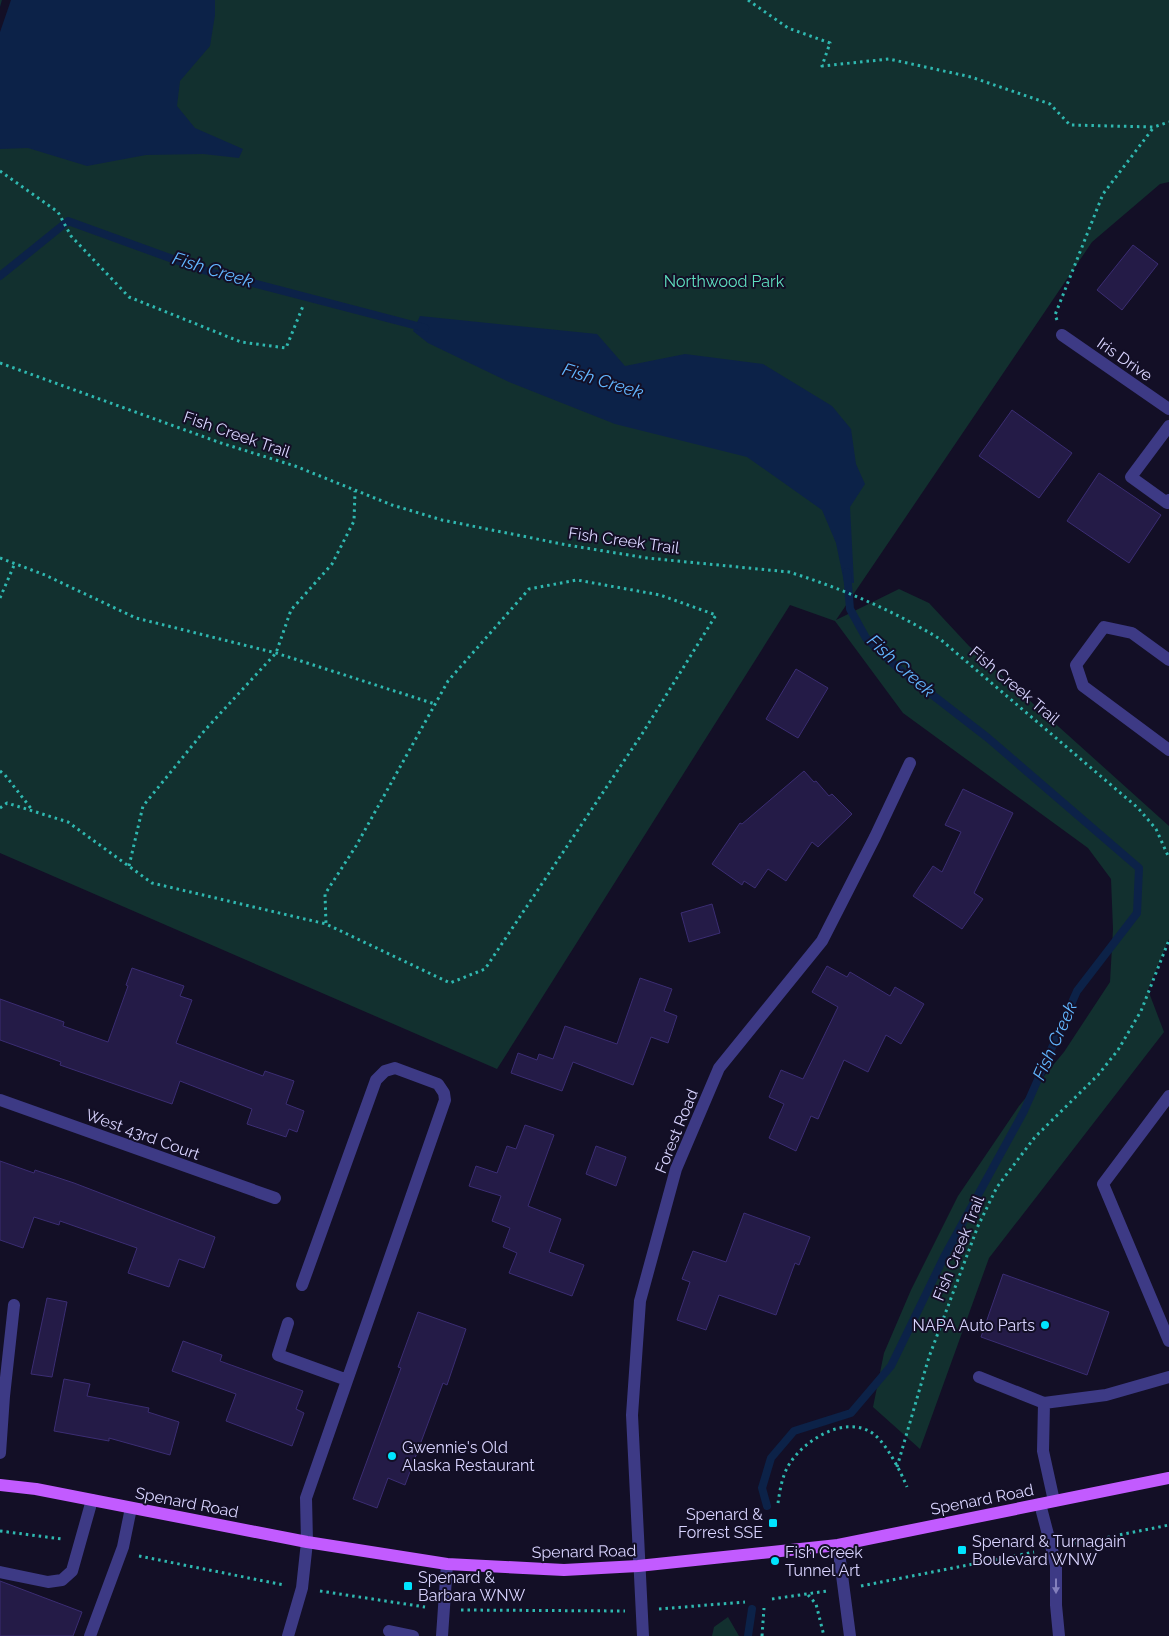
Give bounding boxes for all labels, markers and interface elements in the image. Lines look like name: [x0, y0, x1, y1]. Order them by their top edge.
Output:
water label: Fish Creek: [170, 247, 257, 292]
park label: Northwood Park: [664, 272, 785, 291]
street label: Iris Drive: [1093, 334, 1156, 385]
water label: Fish Creek: [560, 358, 647, 403]
street label: Fish Creek Trail: [181, 407, 293, 462]
street label: Fish Creek Trail: [567, 523, 681, 558]
water label: Fish Creek: [863, 630, 940, 702]
street label: Fish Creek Trail: [966, 642, 1064, 729]
water label: Fish Creek: [1028, 998, 1081, 1083]
street label: Forest Road: [651, 1086, 702, 1176]
street label: West 43rd Court: [83, 1105, 203, 1164]
street label: Fish Creek Trail: [929, 1192, 988, 1304]
place label: NAPA Auto Parts: [913, 1316, 1035, 1335]
marker: NAPA Auto Parts: [1039, 1319, 1051, 1331]
place label: Gwennie's Old Alaska Restaurant: [402, 1438, 535, 1475]
marker: Gwennie's Old Alaska Restaurant: [386, 1450, 398, 1462]
street label: Spenard Road: [929, 1480, 1035, 1519]
street label: Spenard Road: [134, 1483, 240, 1522]
place label: Spenard & Forrest SSE: [678, 1505, 763, 1542]
marker: Spenard & Forrest SSE: [767, 1517, 779, 1529]
place label: Spenard & Turnagain Boulevard WNW: [972, 1532, 1126, 1569]
street label: Spenard Road: [531, 1541, 637, 1562]
place label: Fish Creek Tunnel Art: [785, 1543, 863, 1580]
marker: Spenard & Turnagain Boulevard WNW: [956, 1544, 968, 1556]
marker: Fish Creek Tunnel Art: [769, 1555, 781, 1567]
place label: Spenard & Barbara WNW: [418, 1568, 525, 1605]
one-way arrow: [1052, 1578, 1060, 1594]
marker: Spenard & Barbara WNW: [402, 1580, 414, 1592]

